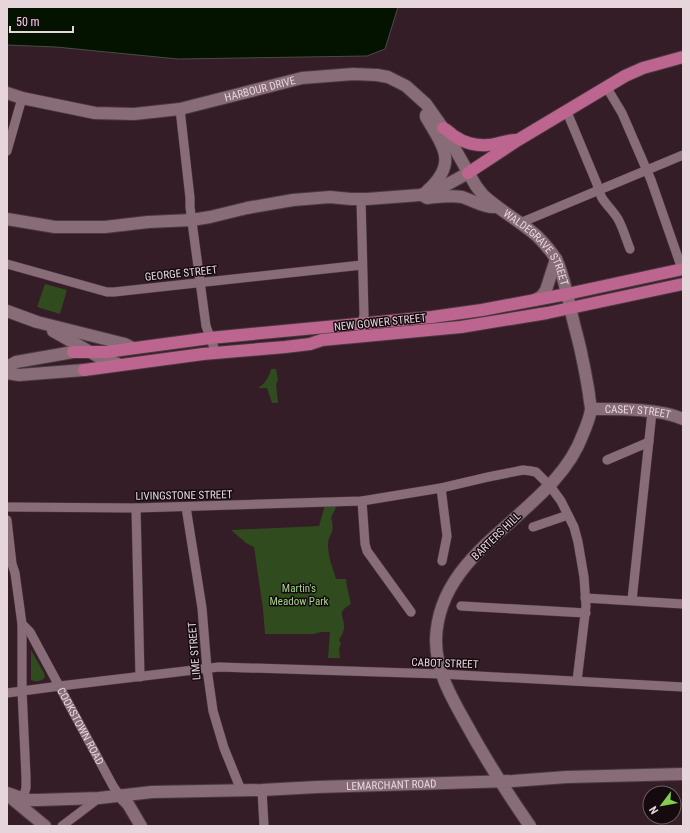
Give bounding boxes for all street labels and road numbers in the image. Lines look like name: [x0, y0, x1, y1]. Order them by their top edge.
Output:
street label: HARBOUR DRIVE: [223, 74, 297, 104]
street label: WALDEGRAVE STREET: [501, 207, 571, 287]
street label: GEORGE STREET: [144, 263, 218, 284]
street label: NEW GOWER STREET: [333, 311, 427, 334]
street label: CASEY STREET: [605, 403, 672, 422]
street label: LIVINGSTONE STREET: [135, 488, 233, 503]
street label: BARTERS HILL: [469, 510, 524, 563]
street label: LIME STREET: [185, 621, 204, 681]
street label: CABOT STREET: [411, 656, 479, 671]
street label: COOKSTOWN ROAD: [54, 685, 106, 767]
street label: LEMARCHANT ROAD: [346, 777, 437, 793]

